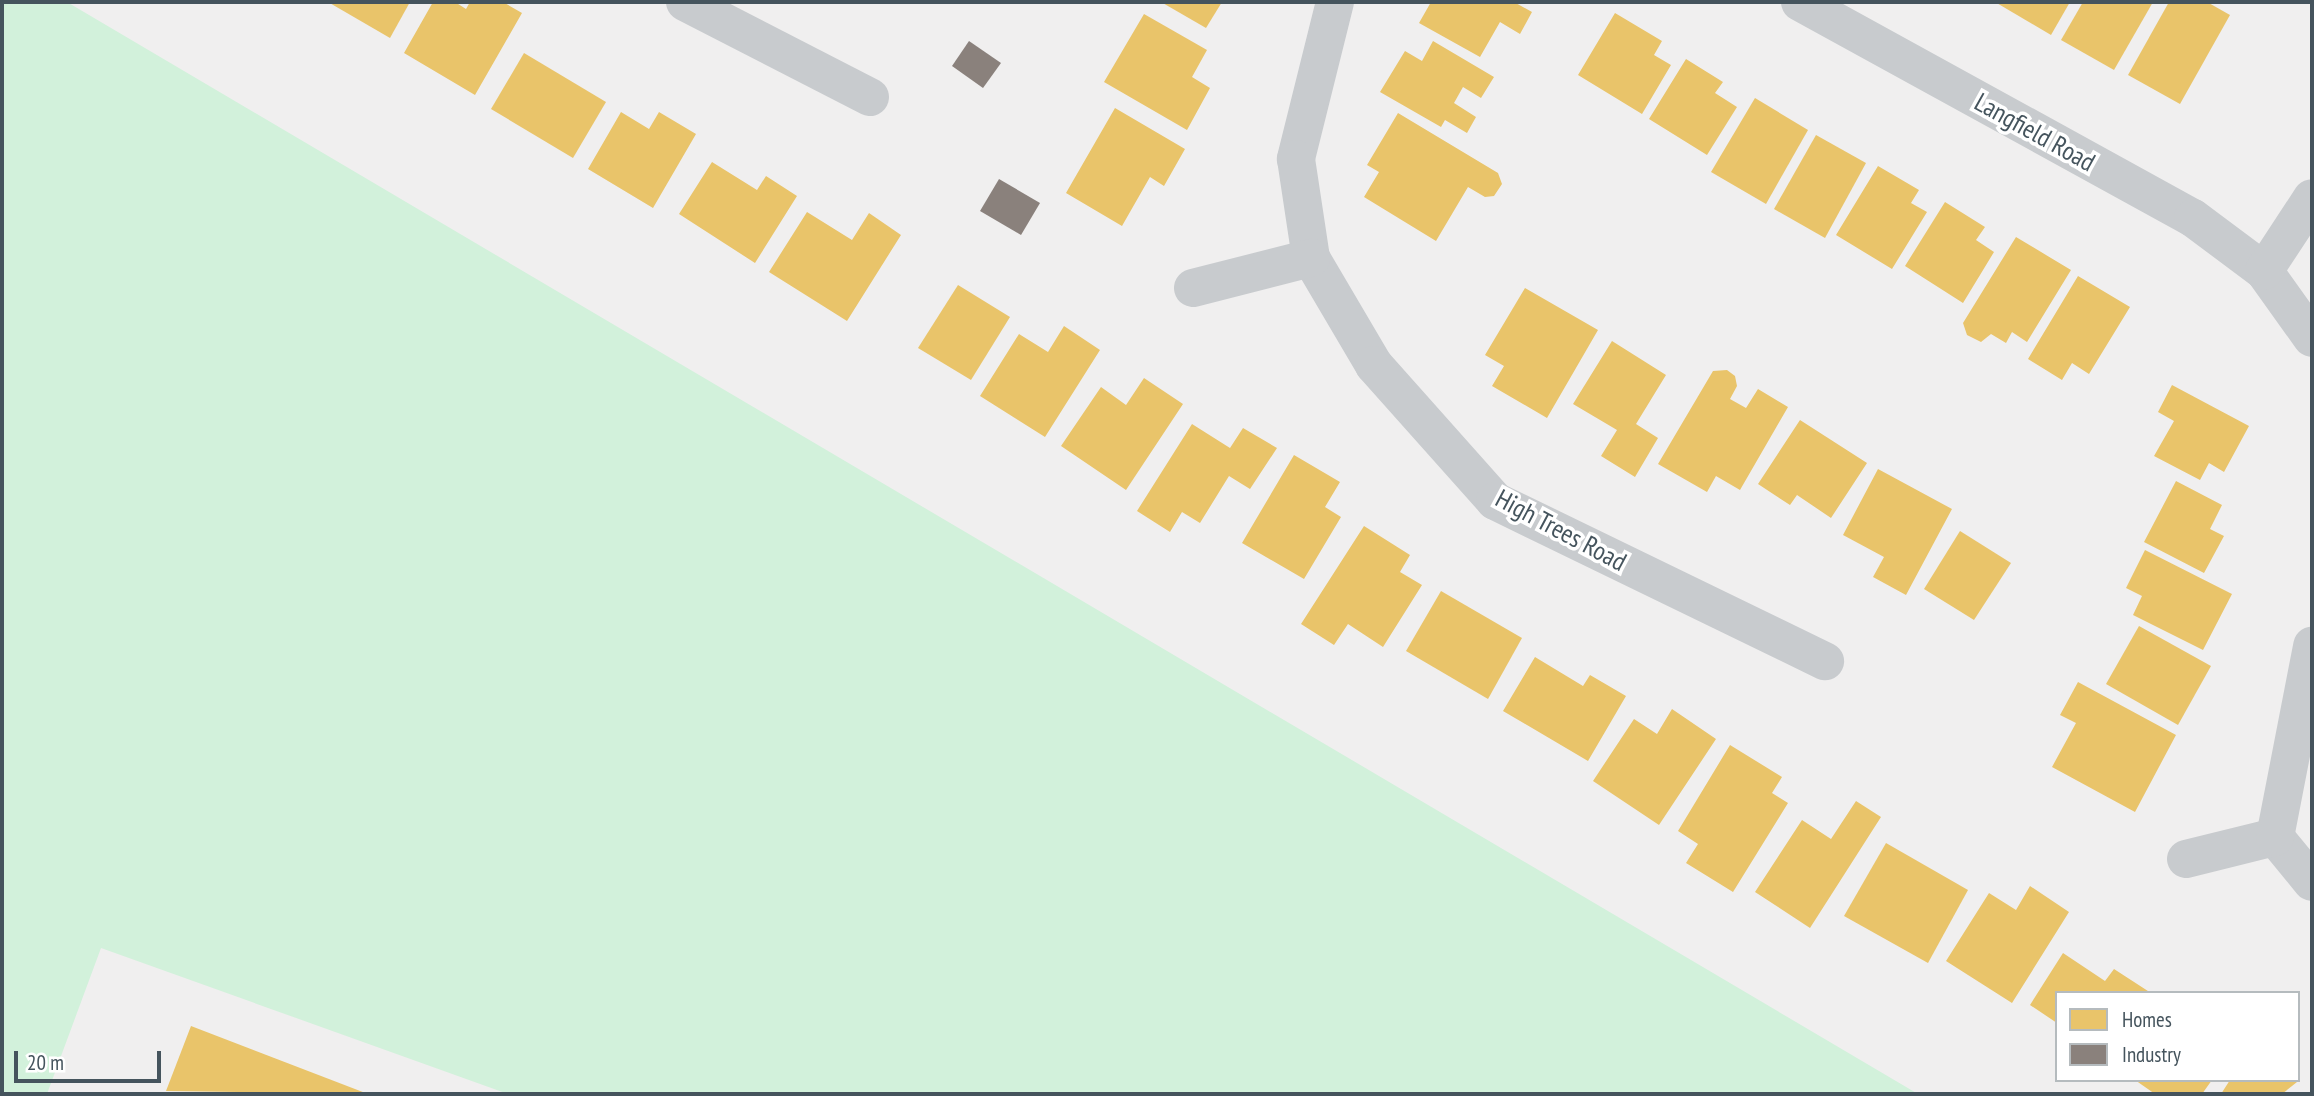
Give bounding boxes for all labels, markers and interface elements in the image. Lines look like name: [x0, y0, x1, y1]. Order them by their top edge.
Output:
street label: Langfield Road: [1969, 86, 2101, 178]
street label: High Trees Road: [1490, 482, 1632, 578]
legend: [2055, 991, 2300, 1082]
text: Homes: [2122, 1006, 2172, 1033]
scale bar: [18, 1036, 164, 1080]
text: Industry: [2122, 1041, 2181, 1068]
text: 20 m: [27, 1049, 64, 1076]

